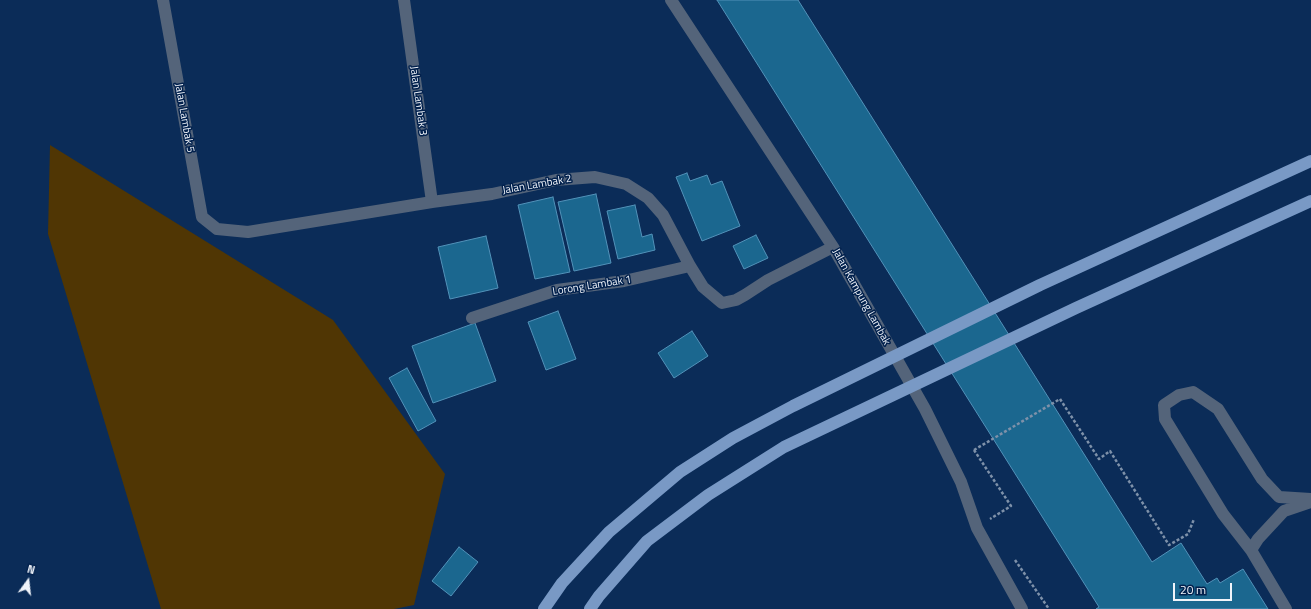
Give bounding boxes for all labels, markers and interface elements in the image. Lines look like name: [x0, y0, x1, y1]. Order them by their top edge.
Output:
street label: Jalan Lambak 3: [407, 65, 429, 137]
street label: Jalan Lambak 5: [171, 82, 197, 154]
street label: Jalan Lambak 2: [501, 172, 573, 198]
street label: Jalan Kampung Lambak: [829, 246, 893, 348]
street label: Lorong Lambak 1: [552, 273, 632, 299]
north arrow: [8, 561, 48, 601]
text: N: [25, 561, 37, 578]
scale bar: [1175, 575, 1234, 601]
text: 20 m: [1180, 580, 1206, 599]

